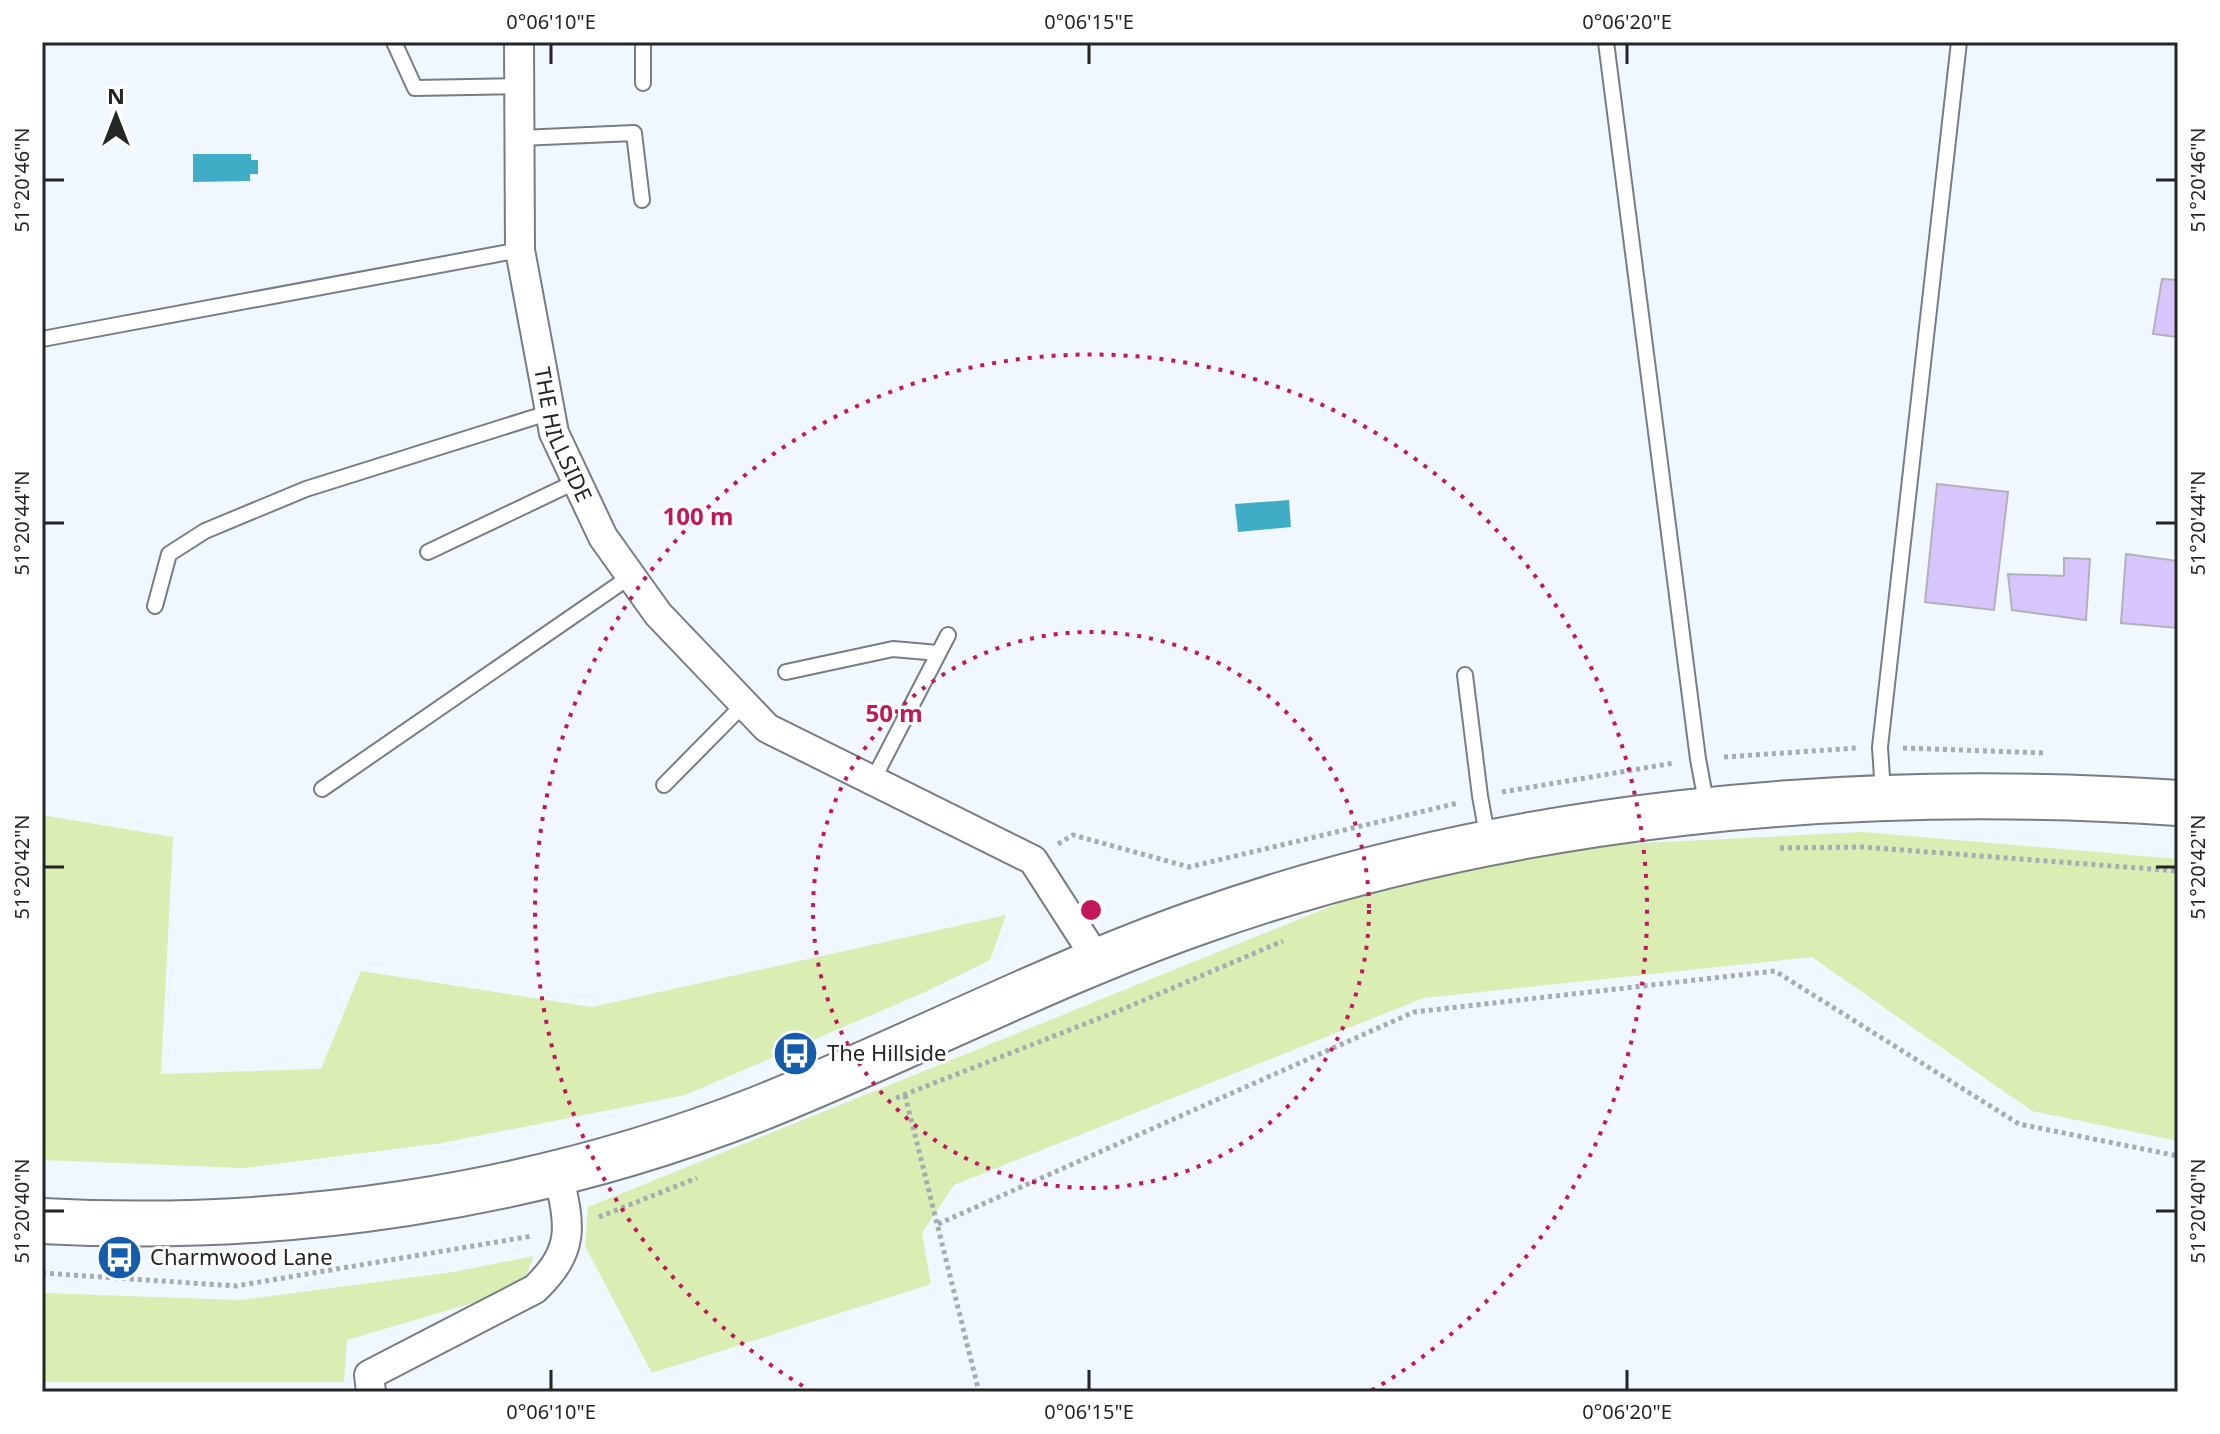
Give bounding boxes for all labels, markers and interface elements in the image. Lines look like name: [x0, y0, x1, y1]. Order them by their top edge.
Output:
text: 0°06'10"E: [506, 8, 596, 35]
text: 0°06'15"E: [1044, 8, 1134, 35]
text: 0°06'20"E: [1582, 8, 1672, 35]
north arrow: [76, 76, 156, 156]
text: N: [107, 80, 125, 110]
text: 51°20'46"N: [8, 127, 35, 233]
text: 51°20'46"N: [2184, 127, 2211, 233]
street label: THE HILLSIDE: [528, 364, 600, 506]
text: 51°20'44"N: [8, 470, 35, 576]
text: 51°20'44"N: [2184, 470, 2211, 576]
text: 100 m: [663, 499, 733, 532]
text: 50 m: [865, 696, 923, 729]
text: 51°20'42"N: [8, 814, 35, 920]
text: 51°20'42"N: [2184, 814, 2211, 920]
centre of rings: [1077, 896, 1105, 924]
bus stop icon: The Hillside: [772, 1029, 820, 1077]
place label: The Hillside: [827, 1037, 946, 1067]
text: 51°20'40"N: [8, 1158, 35, 1264]
text: 51°20'40"N: [2184, 1158, 2211, 1264]
bus stop icon: Charmwood Lane: [95, 1233, 143, 1281]
place label: Charmwood Lane: [150, 1241, 333, 1271]
text: 0°06'10"E: [506, 1398, 596, 1425]
text: 0°06'15"E: [1044, 1398, 1134, 1425]
text: 0°06'20"E: [1582, 1398, 1672, 1425]

